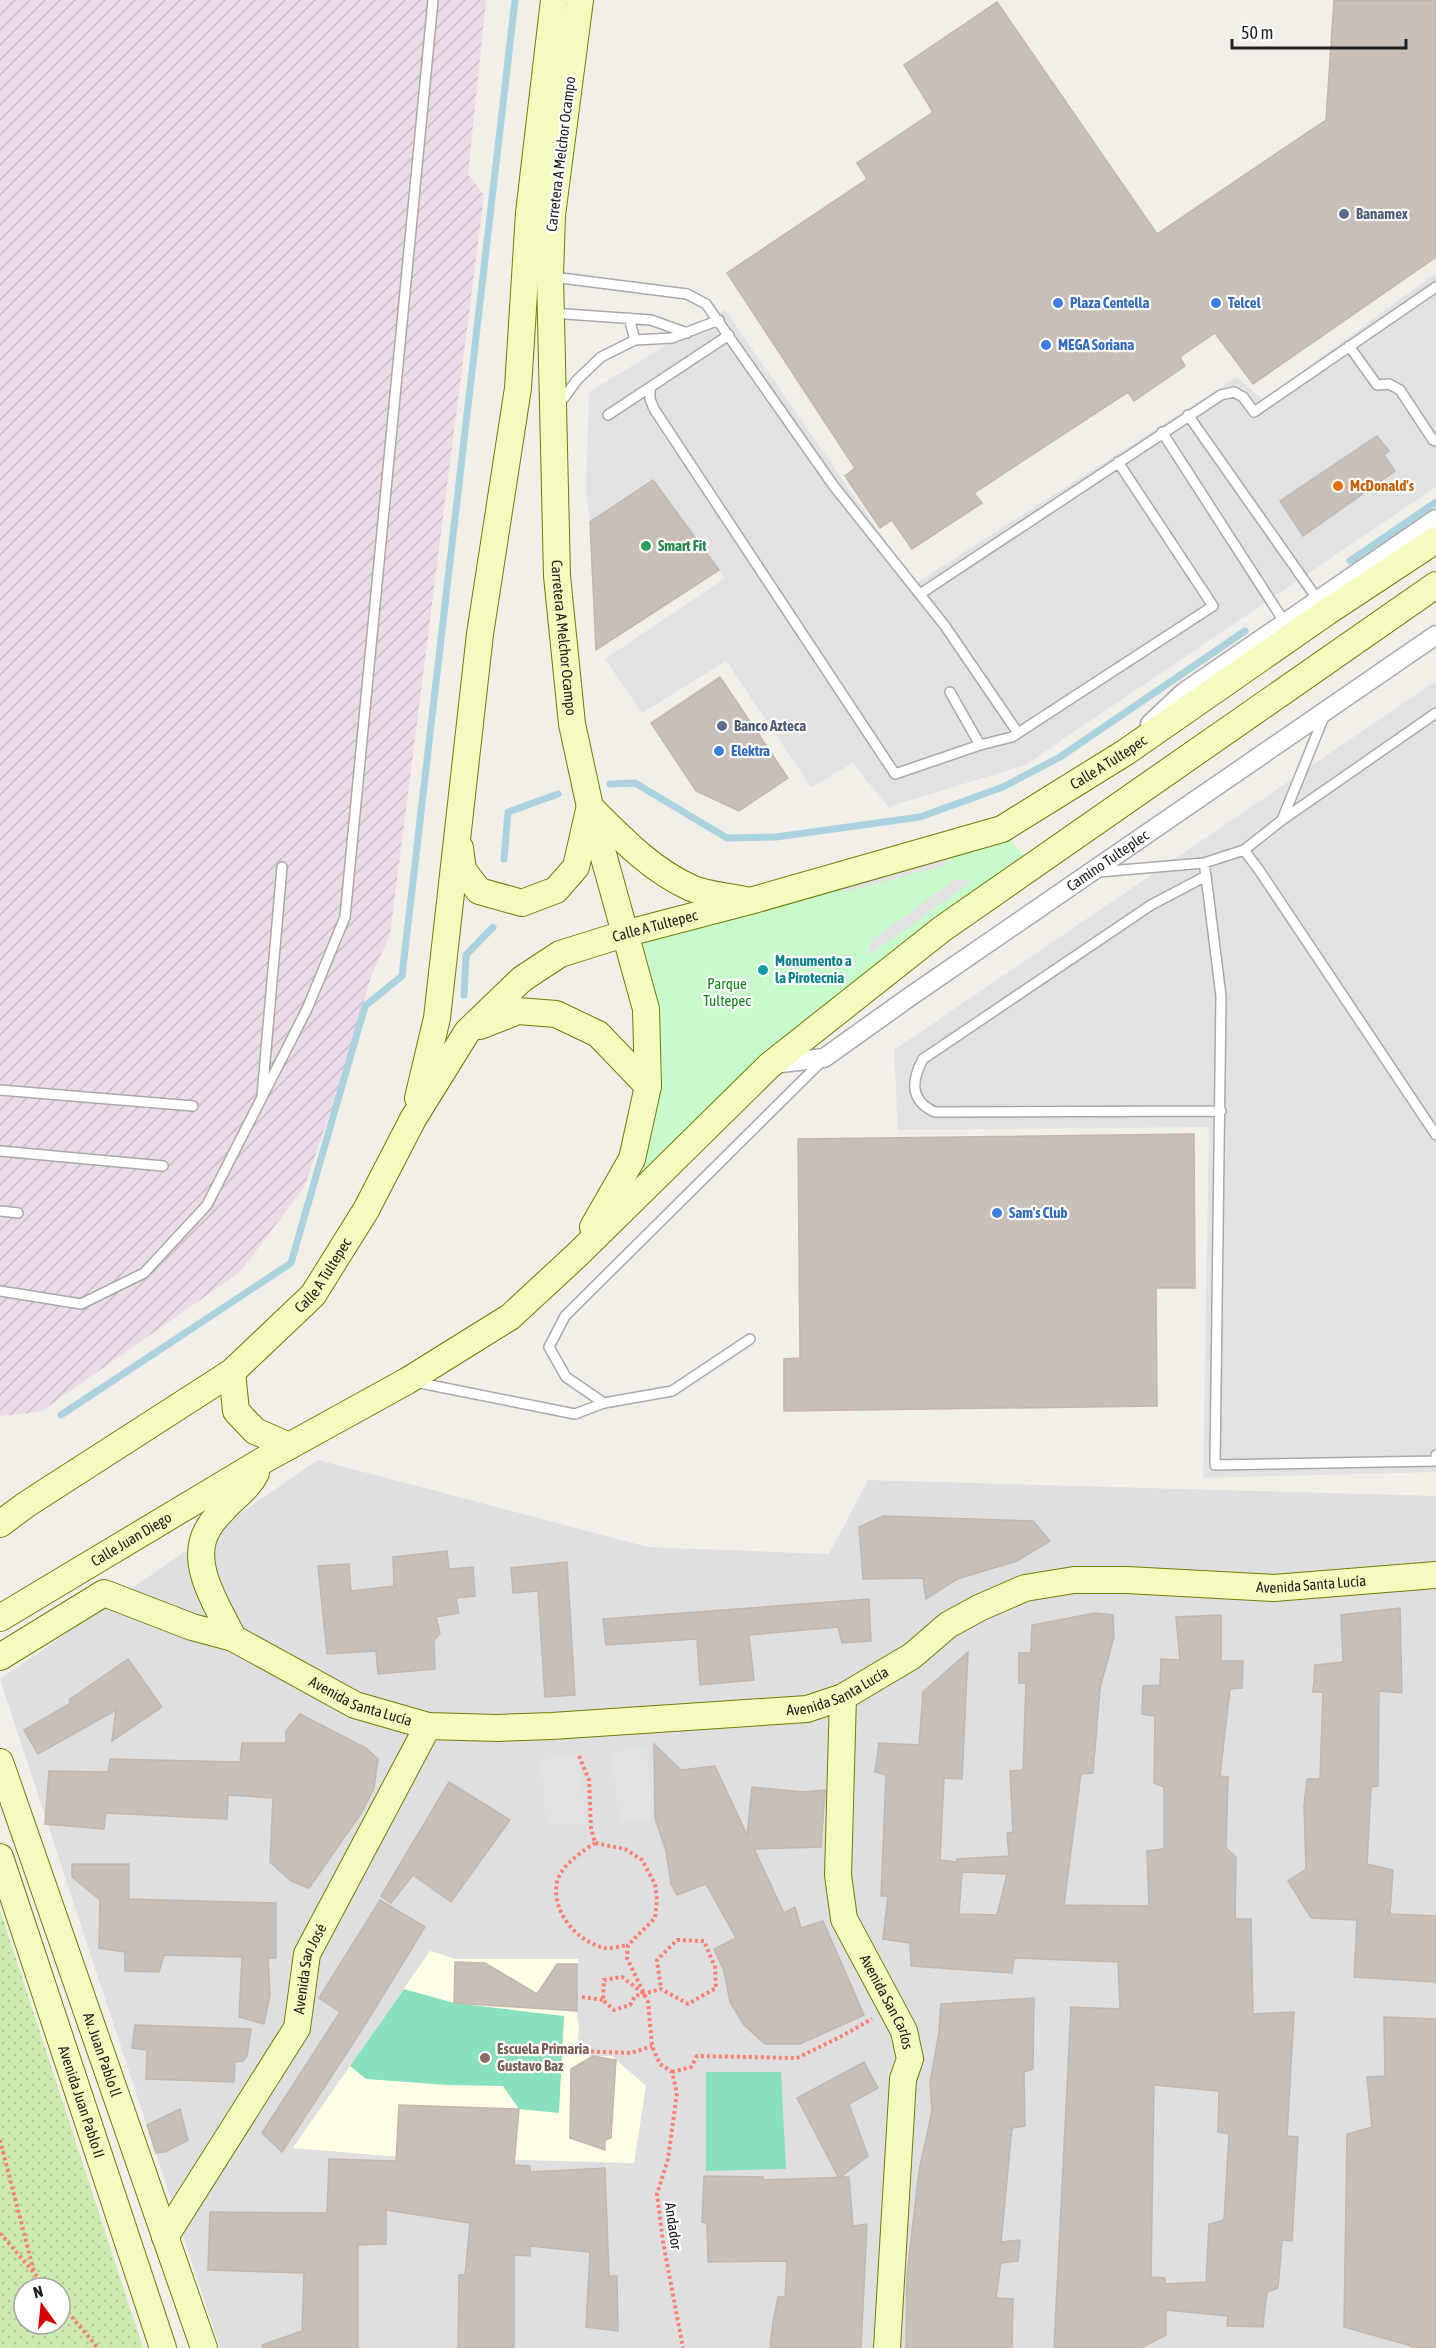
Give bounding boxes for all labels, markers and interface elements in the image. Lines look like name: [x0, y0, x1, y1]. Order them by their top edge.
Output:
scale bar: [1232, 12, 1406, 50]
text: 50 m: [1241, 22, 1273, 43]
street label: Carretera A Melchor Ocampo: [543, 75, 578, 233]
place label: Banamex: [1356, 205, 1408, 222]
marker: Banamex: [1337, 207, 1351, 221]
place label: Plaza Centella: [1070, 294, 1149, 311]
place label: Telcel: [1228, 294, 1262, 311]
marker: Plaza Centella: [1051, 296, 1065, 310]
marker: Telcel: [1209, 296, 1223, 310]
place label: MEGA Soriana: [1058, 336, 1134, 353]
marker: MEGA Soriana: [1039, 338, 1053, 352]
place label: McDonald's: [1350, 477, 1415, 494]
marker: McDonald's: [1331, 479, 1345, 493]
place label: Smart Fit: [658, 537, 707, 554]
marker: Smart Fit: [639, 539, 653, 553]
street label: Carretera A Melchor Ocampo: [549, 560, 580, 716]
place label: Banco Azteca: [734, 717, 806, 734]
marker: Banco Azteca: [715, 719, 729, 733]
street label: Calle A Tultepec: [1067, 731, 1150, 793]
place label: Elektra: [731, 742, 770, 759]
marker: Elektra: [712, 744, 726, 758]
street label: Camino Tulteplec: [1063, 826, 1152, 894]
street label: Calle A Tultepec: [610, 906, 700, 945]
place label: Monumento a la Pirotecnia: [775, 952, 852, 986]
marker: Monumento a la Pirotecnia: [756, 963, 770, 977]
park label: Parque Tultepec: [703, 975, 751, 1009]
place label: Sam's Club: [1009, 1204, 1068, 1221]
marker: Sam's Club: [990, 1206, 1004, 1220]
street label: Calle A Tultepec: [291, 1234, 355, 1316]
street label: Calle Juan Diego: [88, 1508, 174, 1570]
street label: Avenida Santa Lucía: [1256, 1572, 1367, 1596]
street label: Avenida Santa Lucía: [786, 1663, 891, 1718]
street label: Avenida Santa Lucía: [306, 1672, 414, 1729]
street label: Avenida San José: [290, 1920, 330, 2015]
street label: Avenida San Carlos: [857, 1951, 917, 2051]
street label: Av. Juan Pablo ll: [80, 2010, 125, 2099]
place label: Escuela Primaria Gustavo Baz: [497, 2040, 589, 2074]
street label: Avenida Juan Pablo II: [55, 2043, 108, 2160]
marker: Escuela Primaria Gustavo Baz: [478, 2051, 492, 2065]
street label: Andador: [662, 2201, 685, 2251]
north arrow: [12, 2276, 72, 2336]
text: N: [31, 2282, 45, 2301]

